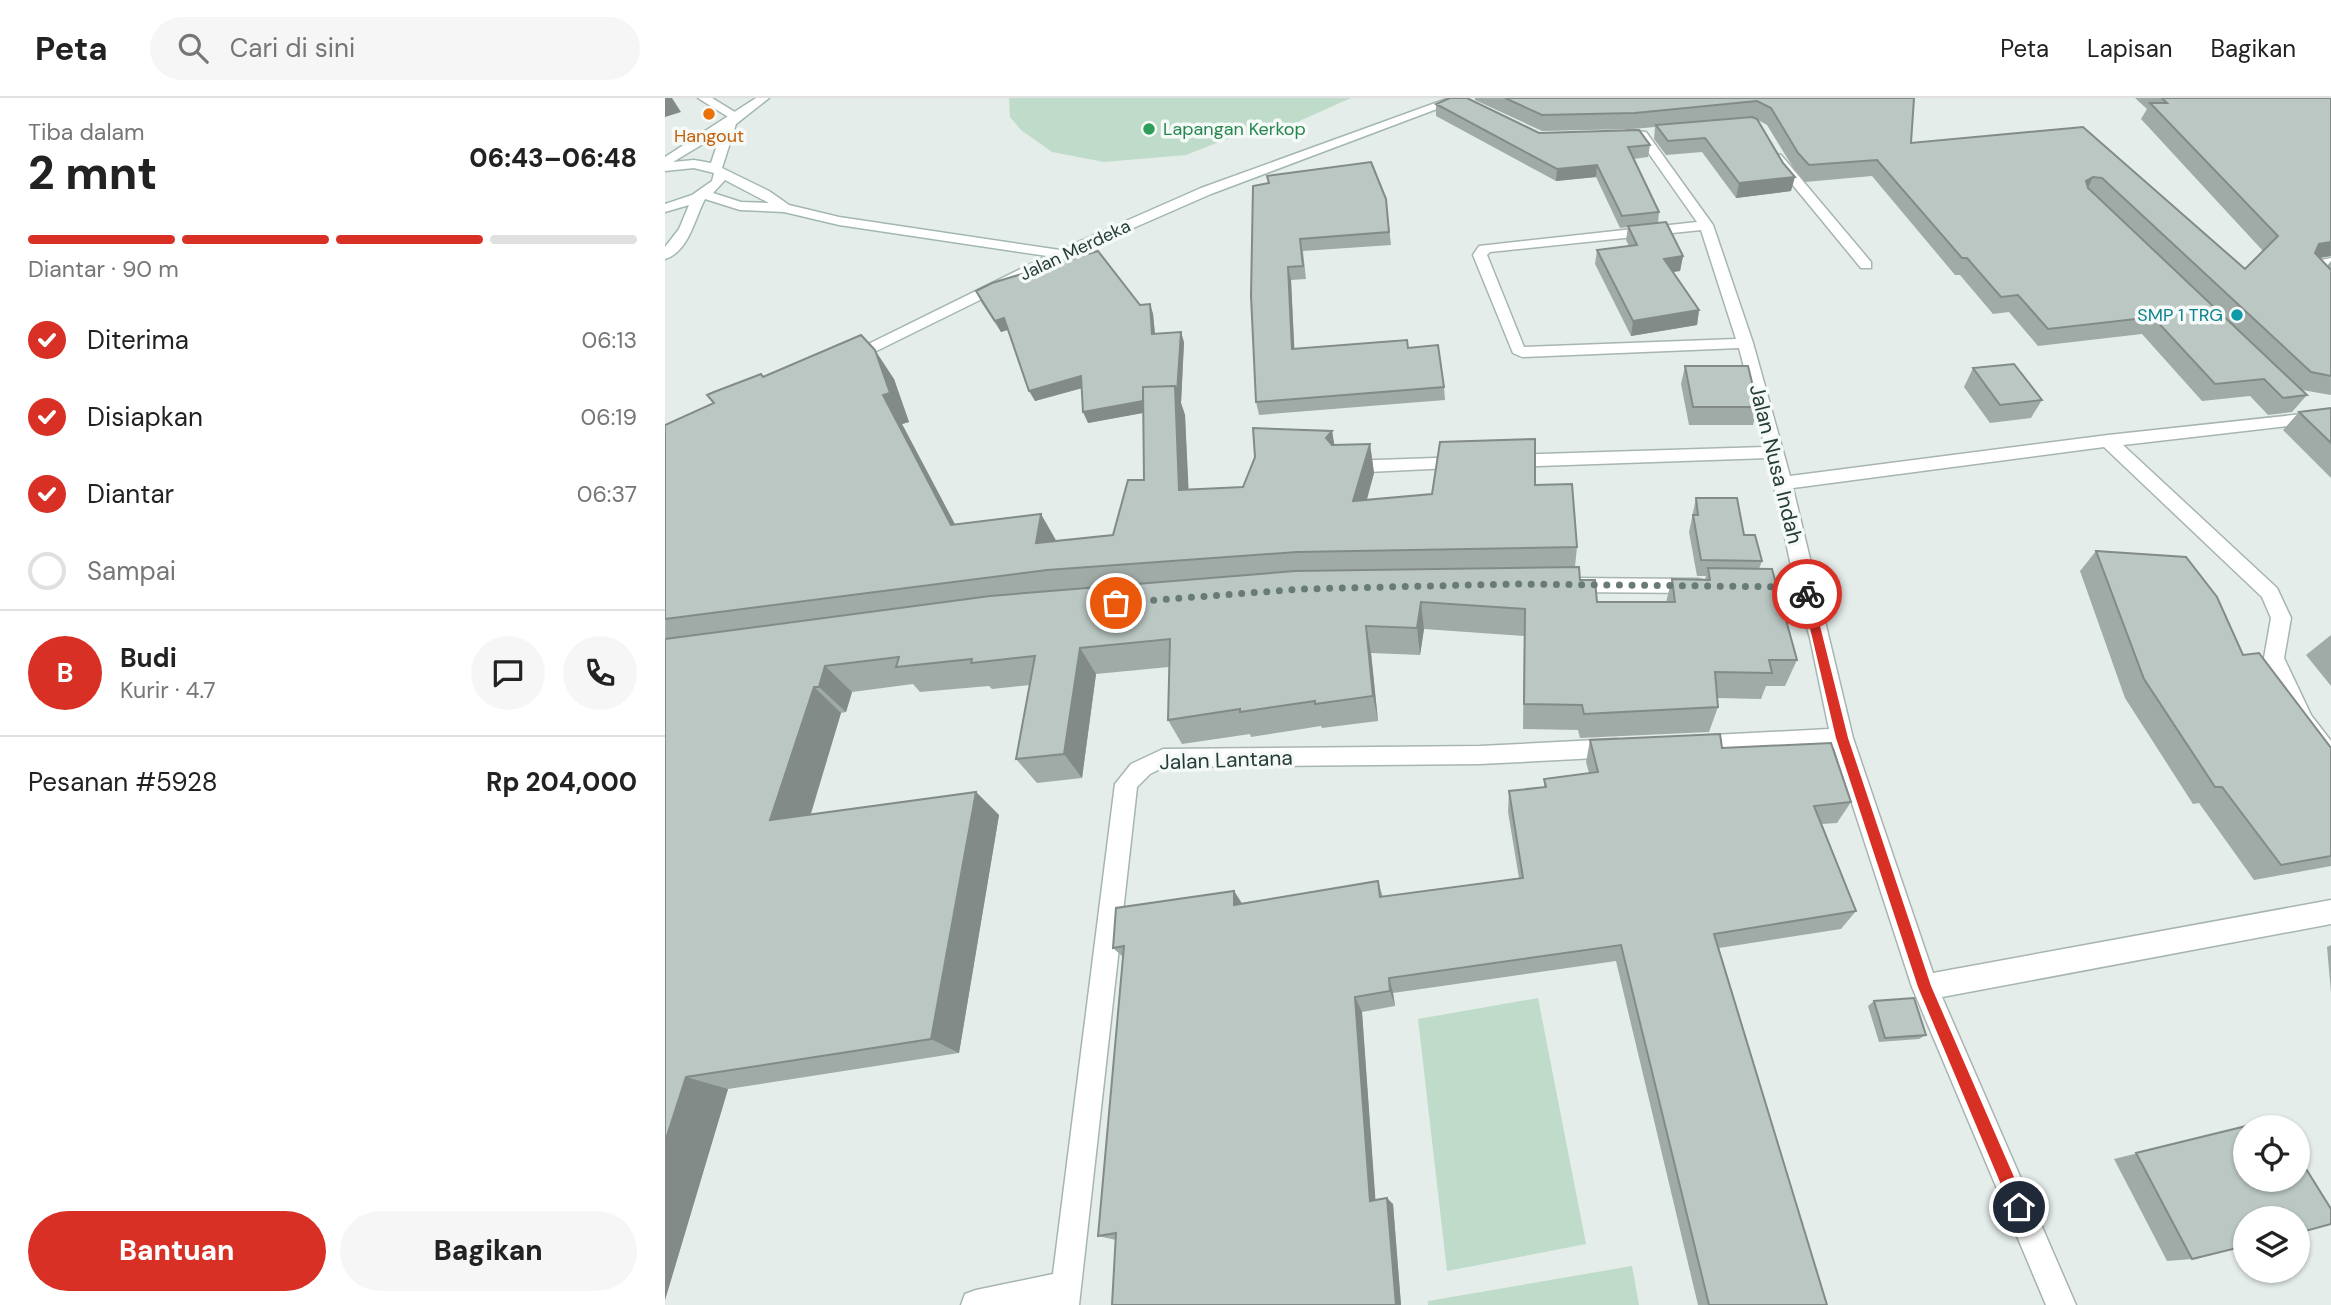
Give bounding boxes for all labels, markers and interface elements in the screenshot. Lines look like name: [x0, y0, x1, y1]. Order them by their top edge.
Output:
search box: [150, 17, 640, 80]
text: Peta: [35, 27, 108, 70]
icon: search: [174, 29, 212, 67]
text: Cari di sini: [230, 31, 355, 65]
text: Peta: [2000, 33, 2049, 64]
text: Lapisan: [2087, 33, 2172, 64]
text: Bagikan: [2210, 33, 2296, 64]
marker: Hangout: [701, 106, 717, 122]
text: Tiba dalam: [28, 117, 145, 147]
place label: Lapangan Kerkop: [1163, 117, 1306, 141]
marker: Lapangan Kerkop: [1141, 121, 1157, 137]
place label: Hangout: [674, 124, 744, 148]
text: 06:43–06:48: [469, 141, 637, 175]
text: 2 mnt: [28, 143, 157, 203]
street label: Jalan Merdeka: [1016, 214, 1134, 286]
text: Diantar · 90 m: [28, 254, 179, 284]
place label: SMP 1 TRG: [2137, 303, 2223, 327]
marker: SMP 1 TRG: [2229, 307, 2245, 323]
icon: check: [28, 321, 66, 359]
text: Diterima: [87, 323, 189, 357]
text: 06:13: [581, 325, 637, 355]
street label: Jalan Nusa Indah: [1743, 381, 1809, 547]
icon: check: [28, 398, 66, 436]
text: Disiapkan: [87, 400, 203, 434]
text: 06:19: [581, 402, 637, 432]
icon: check: [28, 475, 66, 513]
text: Diantar: [87, 477, 174, 511]
text: 06:37: [577, 479, 637, 509]
text: Sampai: [87, 554, 176, 588]
courier: [1772, 559, 1842, 629]
pin: [1086, 573, 1146, 633]
icon: bike: [1788, 575, 1826, 613]
icon: bag: [1097, 584, 1135, 622]
button: chat: [471, 636, 545, 710]
button: phone: [563, 636, 637, 710]
text: Budi: [120, 641, 177, 675]
text: B: [57, 656, 73, 690]
text: Kurir · 4.7: [120, 675, 216, 705]
street label: Jalan Lantana: [1159, 744, 1293, 776]
text: Pesanan #5928: [28, 765, 217, 799]
text: Rp 204,000: [486, 765, 637, 799]
map controls: [2233, 1115, 2310, 1283]
button: locate: [2233, 1115, 2310, 1192]
pin: [1989, 1177, 2049, 1237]
icon: home: [2000, 1188, 2038, 1226]
button: layers: [2233, 1206, 2310, 1283]
button: Bantuan: [28, 1211, 326, 1291]
button: Bagikan: [340, 1211, 637, 1291]

